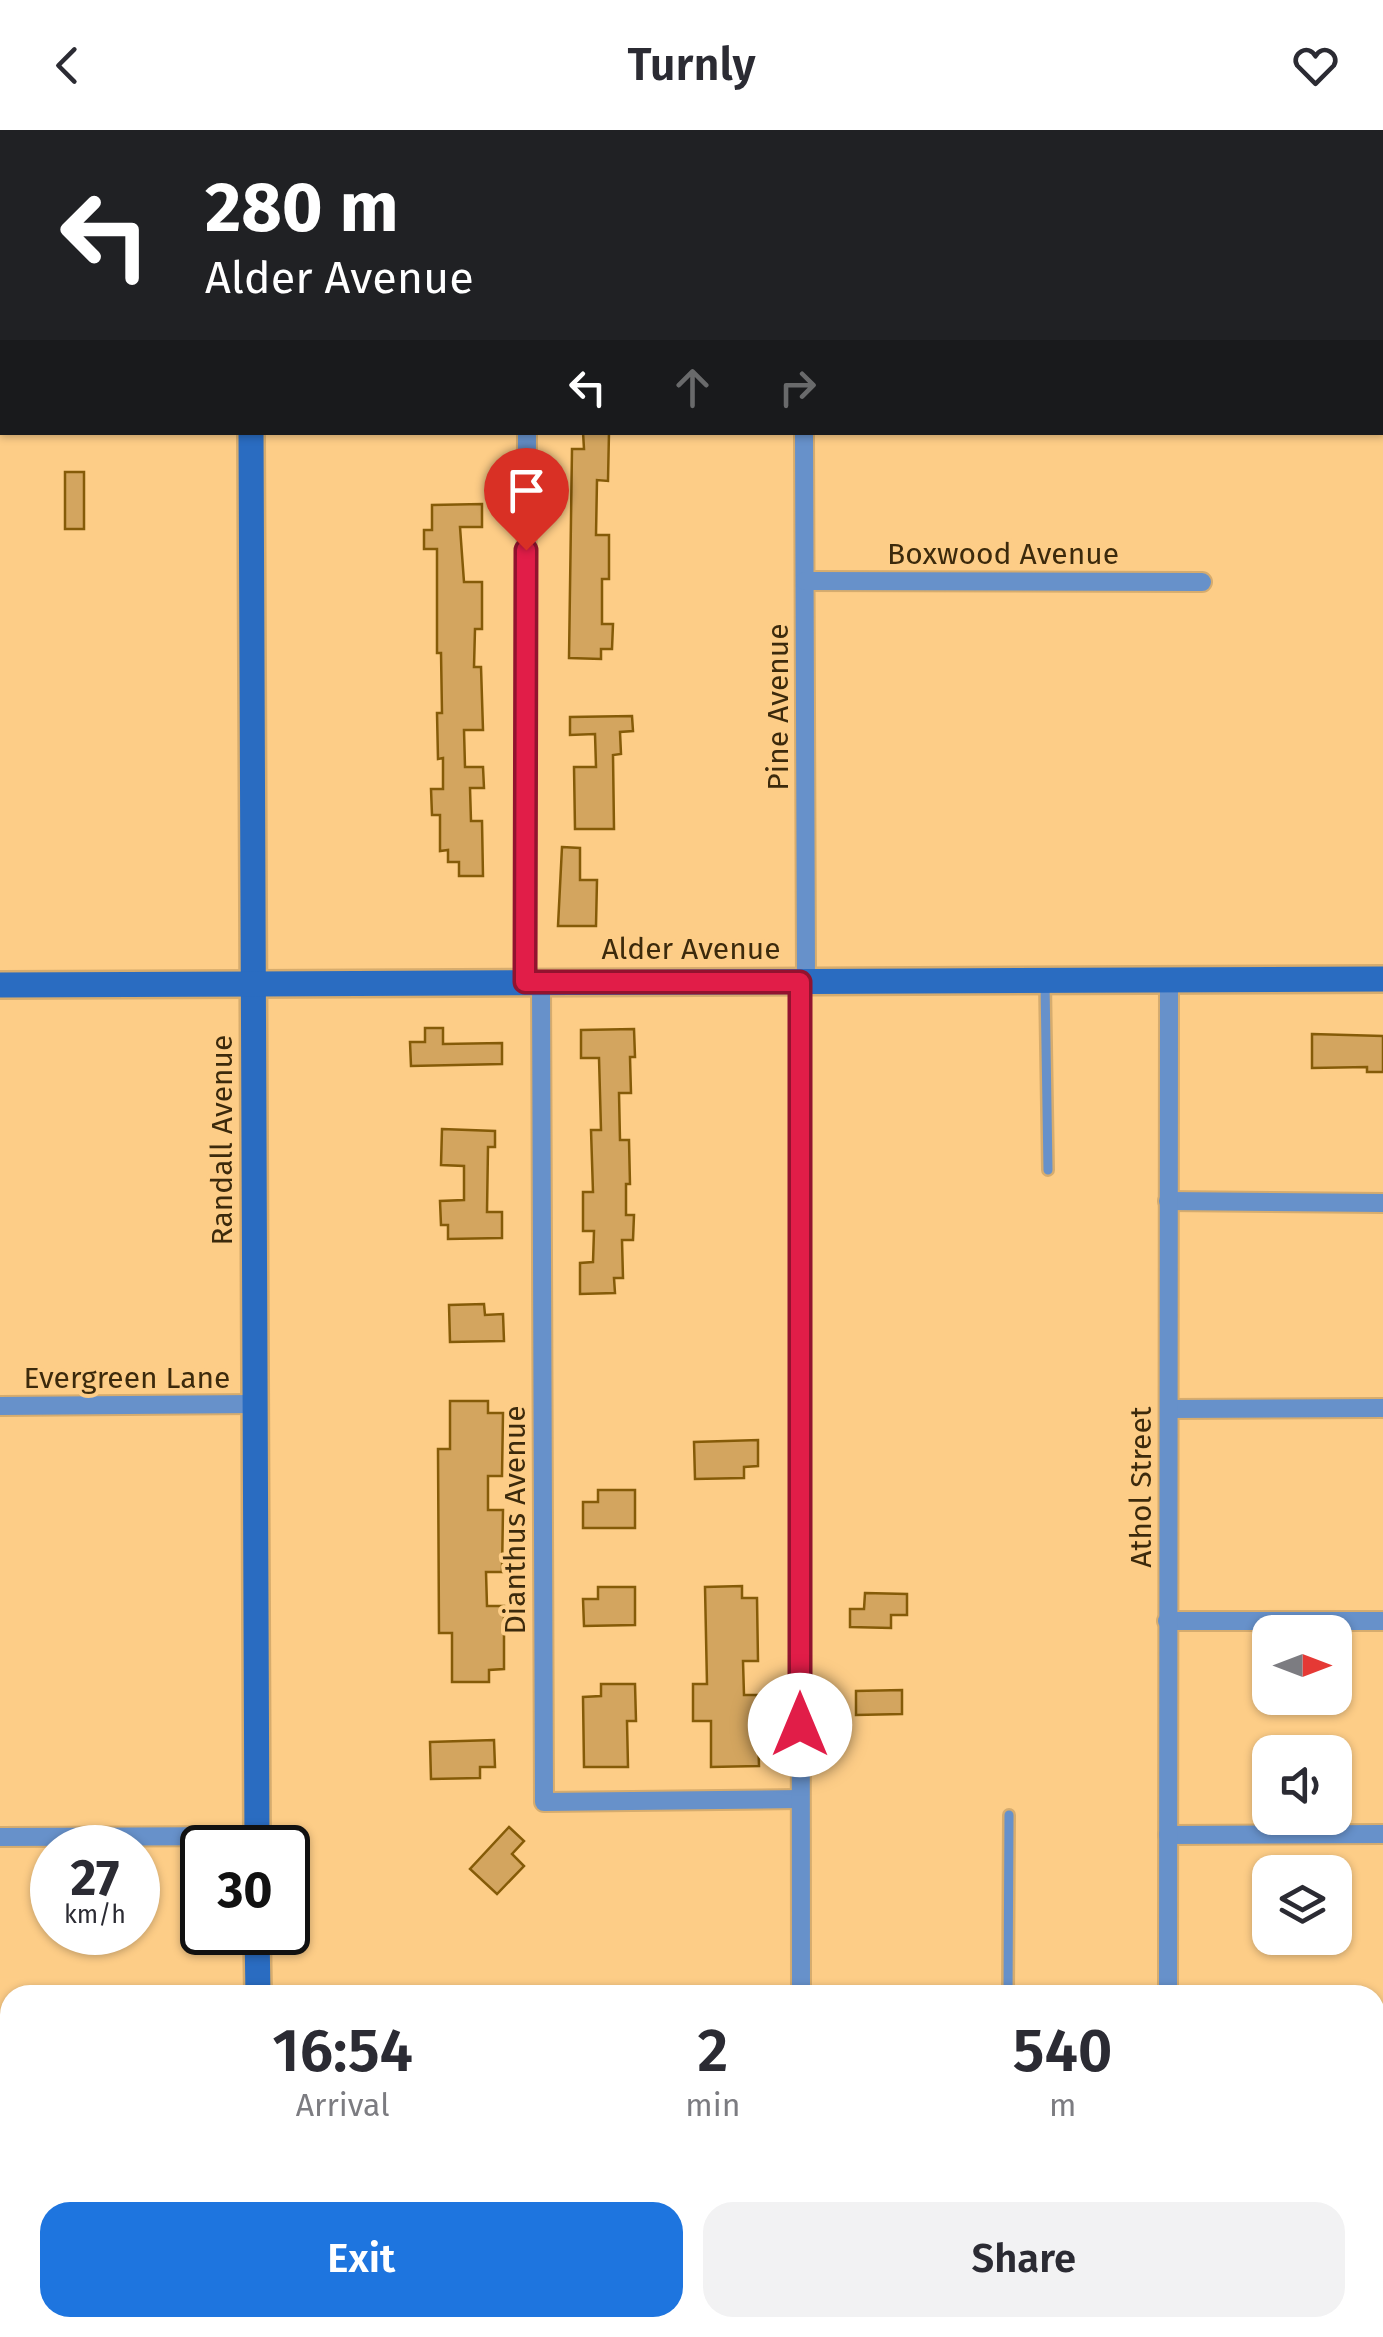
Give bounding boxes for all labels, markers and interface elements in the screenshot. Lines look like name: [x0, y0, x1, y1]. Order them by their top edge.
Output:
icon: back: [40, 38, 95, 93]
text: Turnly: [628, 38, 755, 92]
icon: heart: [1288, 38, 1343, 93]
text: 280 m: [205, 166, 399, 250]
icon: left: [40, 170, 170, 300]
text: Alder Avenue: [205, 251, 474, 305]
icon: left: [560, 360, 615, 415]
icon: ahead: [665, 360, 720, 415]
icon: right: [770, 360, 825, 415]
pin: [484, 448, 569, 551]
icon: arrive: [499, 463, 554, 518]
street label: Boxwood Avenue: [887, 536, 1119, 572]
street label: Pine Avenue: [760, 623, 796, 791]
street label: Alder Avenue: [601, 931, 781, 967]
street label: Randall Avenue: [204, 1035, 240, 1245]
street label: Evergreen Lane: [24, 1360, 230, 1396]
street label: Dianthus Avenue: [497, 1405, 533, 1635]
street label: Athol Street: [1123, 1406, 1159, 1568]
north arrow: [1252, 1615, 1352, 1715]
map controls: [1252, 1615, 1352, 1955]
position arrow: [748, 1673, 852, 1777]
button: sound: [1252, 1735, 1352, 1835]
speed limit sign: 30: [180, 1825, 310, 1955]
text: 27: [71, 1848, 119, 1908]
button: layers: [1252, 1855, 1352, 1955]
text: km/h: [64, 1900, 126, 1930]
text: 16:54: [272, 2015, 413, 2087]
text: 2: [698, 2015, 728, 2087]
text: 540: [1013, 2015, 1113, 2087]
text: Arrival: [296, 2086, 390, 2124]
text: min: [685, 2086, 740, 2124]
text: m: [1049, 2086, 1076, 2124]
button: Exit: [40, 2202, 683, 2317]
button: Share: [703, 2202, 1345, 2317]

